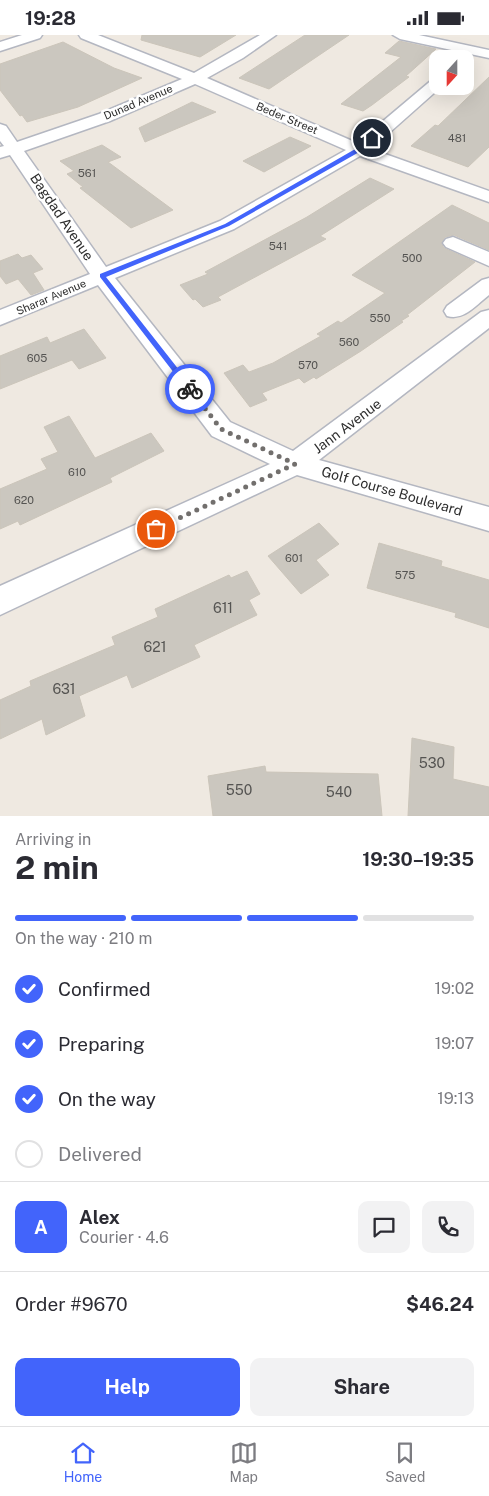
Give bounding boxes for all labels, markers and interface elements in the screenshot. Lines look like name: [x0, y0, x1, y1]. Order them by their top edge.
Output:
text: 19:28: [25, 7, 76, 29]
north arrow: [429, 50, 474, 95]
map controls: [429, 50, 474, 95]
street label: Dunad Avenue: [102, 82, 174, 122]
street label: Beder Street: [254, 100, 320, 136]
pin: [351, 117, 393, 159]
icon: home: [358, 124, 386, 152]
house number: 481: [448, 132, 466, 144]
house number: 561: [78, 167, 96, 179]
street label: Bagdad Avenue: [27, 170, 97, 264]
house number: 541: [269, 240, 287, 252]
house number: 500: [402, 252, 422, 264]
street label: Sharar Avenue: [14, 277, 88, 317]
house number: 550: [370, 312, 391, 324]
house number: 560: [339, 336, 360, 348]
house number: 605: [27, 352, 47, 364]
house number: 570: [298, 359, 318, 371]
courier: [165, 364, 215, 414]
icon: bike: [176, 375, 204, 403]
street label: Jann Avenue: [310, 395, 384, 457]
street label: Golf Course Boulevard: [320, 463, 464, 519]
house number: 610: [68, 466, 86, 478]
house number: 620: [14, 494, 34, 506]
pin: [135, 508, 177, 550]
icon: bag: [142, 515, 170, 543]
house number: 601: [285, 552, 303, 564]
house number: 575: [395, 569, 415, 581]
house number: 611: [213, 600, 233, 616]
house number: 621: [144, 639, 166, 655]
house number: 631: [52, 681, 76, 697]
house number: 530: [419, 755, 445, 771]
house number: 550: [226, 782, 252, 798]
house number: 540: [326, 784, 352, 800]
text: Arriving in: [15, 830, 91, 849]
text: 19:30–19:35: [362, 848, 474, 870]
text: 2 min: [15, 849, 99, 886]
text: On the way · 210 m: [15, 929, 152, 948]
icon: check: [15, 975, 43, 1003]
text: Confirmed: [58, 978, 151, 1000]
text: 19:02: [435, 979, 474, 998]
icon: check: [15, 1030, 43, 1058]
text: Preparing: [58, 1033, 145, 1055]
text: 19:07: [435, 1034, 474, 1053]
icon: check: [15, 1085, 43, 1113]
text: On the way: [58, 1088, 156, 1110]
text: 19:13: [437, 1089, 474, 1108]
text: Delivered: [58, 1143, 142, 1165]
button: chat: [358, 1201, 410, 1253]
button: phone: [422, 1201, 474, 1253]
text: Alex: [79, 1206, 120, 1228]
text: A: [34, 1216, 48, 1238]
text: Courier · 4.6: [79, 1228, 169, 1247]
text: Order #9670: [15, 1293, 128, 1315]
text: $46.24: [406, 1293, 474, 1315]
button: Help: [15, 1358, 240, 1416]
button: Share: [250, 1358, 474, 1416]
tab: Home: [64, 1439, 102, 1485]
tab: Map: [230, 1439, 258, 1485]
tab: Saved: [385, 1439, 425, 1485]

